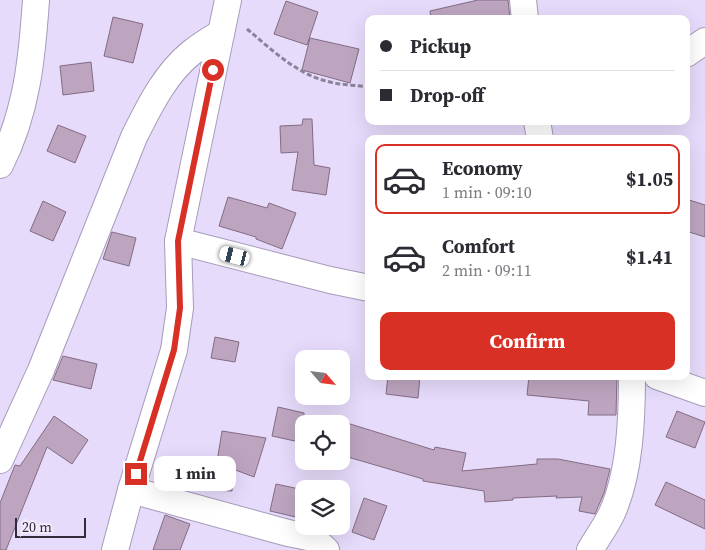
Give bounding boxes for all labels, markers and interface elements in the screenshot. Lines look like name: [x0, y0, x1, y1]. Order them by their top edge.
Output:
text: Pickup: [410, 33, 471, 59]
route start: [202, 59, 224, 81]
text: Drop-off: [410, 82, 484, 108]
text: Economy: [442, 155, 523, 181]
icon: car: [382, 157, 427, 202]
text: $1.05: [626, 166, 673, 192]
text: 1 min · 09:10: [442, 181, 532, 203]
text: Comfort: [442, 233, 515, 259]
icon: car: [382, 235, 427, 280]
text: $1.41: [626, 244, 673, 270]
car: [218, 245, 251, 267]
text: 2 min · 09:11: [442, 259, 532, 281]
button: Confirm: [380, 312, 675, 370]
north arrow: [295, 350, 350, 405]
map controls: [295, 350, 350, 535]
button: locate: [295, 415, 350, 470]
callout: 1 min: [154, 456, 236, 492]
text: 1 min: [174, 462, 216, 484]
route end: [125, 463, 147, 485]
button: layers: [295, 480, 350, 535]
scale bar: [15, 515, 86, 538]
text: 20 m: [22, 517, 52, 537]

